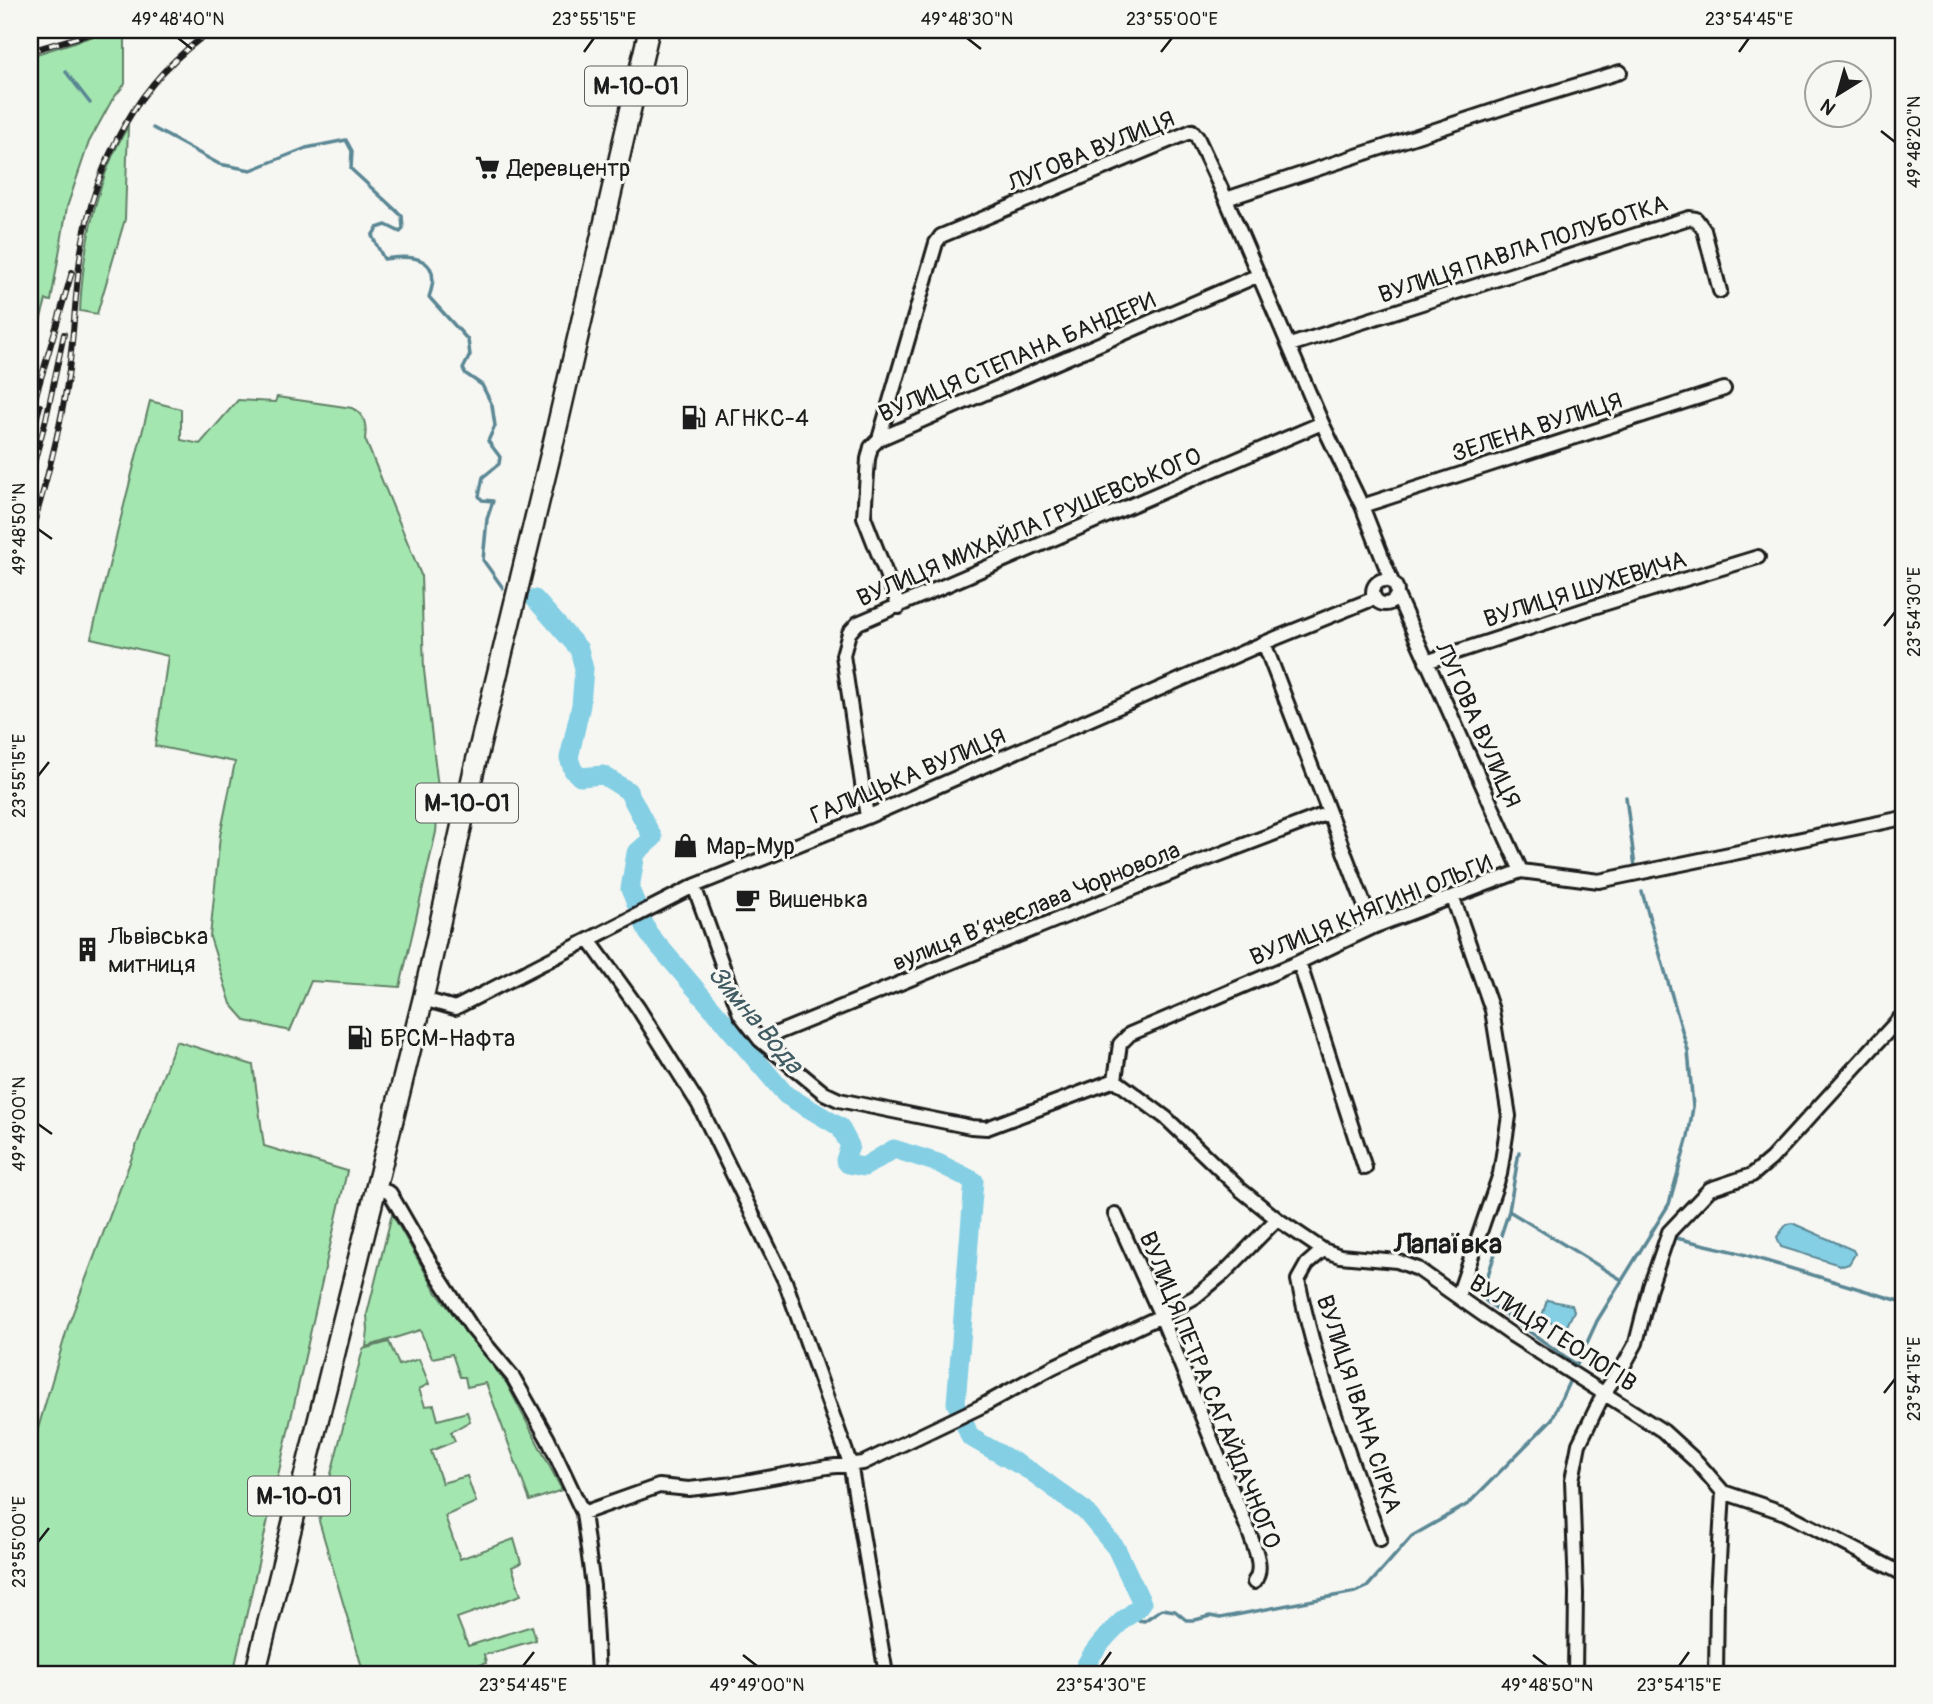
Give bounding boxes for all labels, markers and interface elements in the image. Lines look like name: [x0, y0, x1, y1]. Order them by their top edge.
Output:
text: 49°48'40"N: [132, 8, 224, 31]
text: 23°55'15"E: [552, 8, 636, 31]
text: 49°48'30"N: [921, 8, 1013, 31]
text: 23°55'00"E: [1126, 8, 1218, 31]
text: 23°54'45"E: [1705, 8, 1793, 31]
north arrow: [1804, 60, 1874, 130]
road number: М-10-01: [585, 66, 687, 106]
text: N: [1816, 93, 1841, 120]
text: 49°48'20"N: [1903, 96, 1926, 188]
street label: ЛУГОВА ВУЛИЦЯ: [1002, 105, 1179, 199]
supermarket icon: Деревцентр: [473, 154, 501, 182]
place label: Деревцентр: [506, 154, 630, 183]
street label: ВУЛИЦЯ ПАВЛА ПОЛУБОТКА: [1375, 189, 1671, 310]
street label: ВУЛИЦЯ СТЕПАНА БАНДЕРИ: [874, 286, 1160, 429]
street label: ЗЕЛЕНА ВУЛИЦЯ: [1448, 386, 1626, 469]
fuel station icon: АГНКС-4: [680, 404, 708, 432]
place label: АГНКС-4: [714, 404, 809, 433]
street label: ВУЛИЦЯ МИХАЙЛА ГРУШЕВСЬКОГО: [853, 442, 1206, 613]
text: 49°48'50"N: [8, 483, 31, 575]
street label: ВУЛИЦЯ ШУХЕВИЧА: [1480, 545, 1690, 634]
text: 23°54'30"E: [1903, 567, 1926, 657]
street label: ЛУГОВА ВУЛИЦЯ: [1428, 637, 1527, 812]
street label: ГАЛИЦЬКА ВУЛИЦЯ: [806, 722, 1010, 831]
text: 23°55'15"E: [8, 734, 31, 818]
road number: М-10-01: [416, 783, 518, 822]
shop icon: Мар-Мур: [672, 832, 700, 860]
place label: Мар-Мур: [706, 832, 795, 861]
street label: вулиця Вʼячеслава Чорновола: [888, 835, 1184, 977]
street label: ВУЛИЦЯ КНЯГИНІ ОЛЬГИ: [1246, 849, 1497, 972]
cafe icon: Вишенька: [734, 885, 762, 913]
place label: Вишенька: [768, 885, 868, 914]
place label: Львівська митниця: [107, 922, 208, 979]
building icon: Львівська митниця: [74, 936, 102, 964]
water label: Зимна Вода: [701, 959, 811, 1082]
fuel station icon: БРСМ-Нафта: [346, 1024, 374, 1052]
place label: БРСМ-Нафта: [380, 1024, 515, 1053]
text: 49°49'00"N: [8, 1077, 31, 1171]
street label: ВУЛИЦЯ ПЕТРА САГАЙДАЧНОГО: [1133, 1227, 1287, 1553]
district label: Лапаївка: [1393, 1227, 1502, 1262]
street label: ВУЛИЦЯ ГЕОЛОГІВ: [1464, 1269, 1642, 1398]
street label: ВУЛИЦЯ ІВАНА СІРКА: [1310, 1291, 1407, 1517]
text: 23°54'15"E: [1903, 1337, 1926, 1421]
road number: М-10-01: [248, 1476, 350, 1516]
text: 23°55'00"E: [8, 1496, 31, 1588]
text: 23°54'45"E: [479, 1674, 567, 1697]
text: 49°49'00"N: [710, 1674, 804, 1697]
text: 23°54'30"E: [1056, 1674, 1146, 1697]
text: 49°48'50"N: [1501, 1674, 1593, 1697]
text: 23°54'15"E: [1637, 1674, 1721, 1697]

